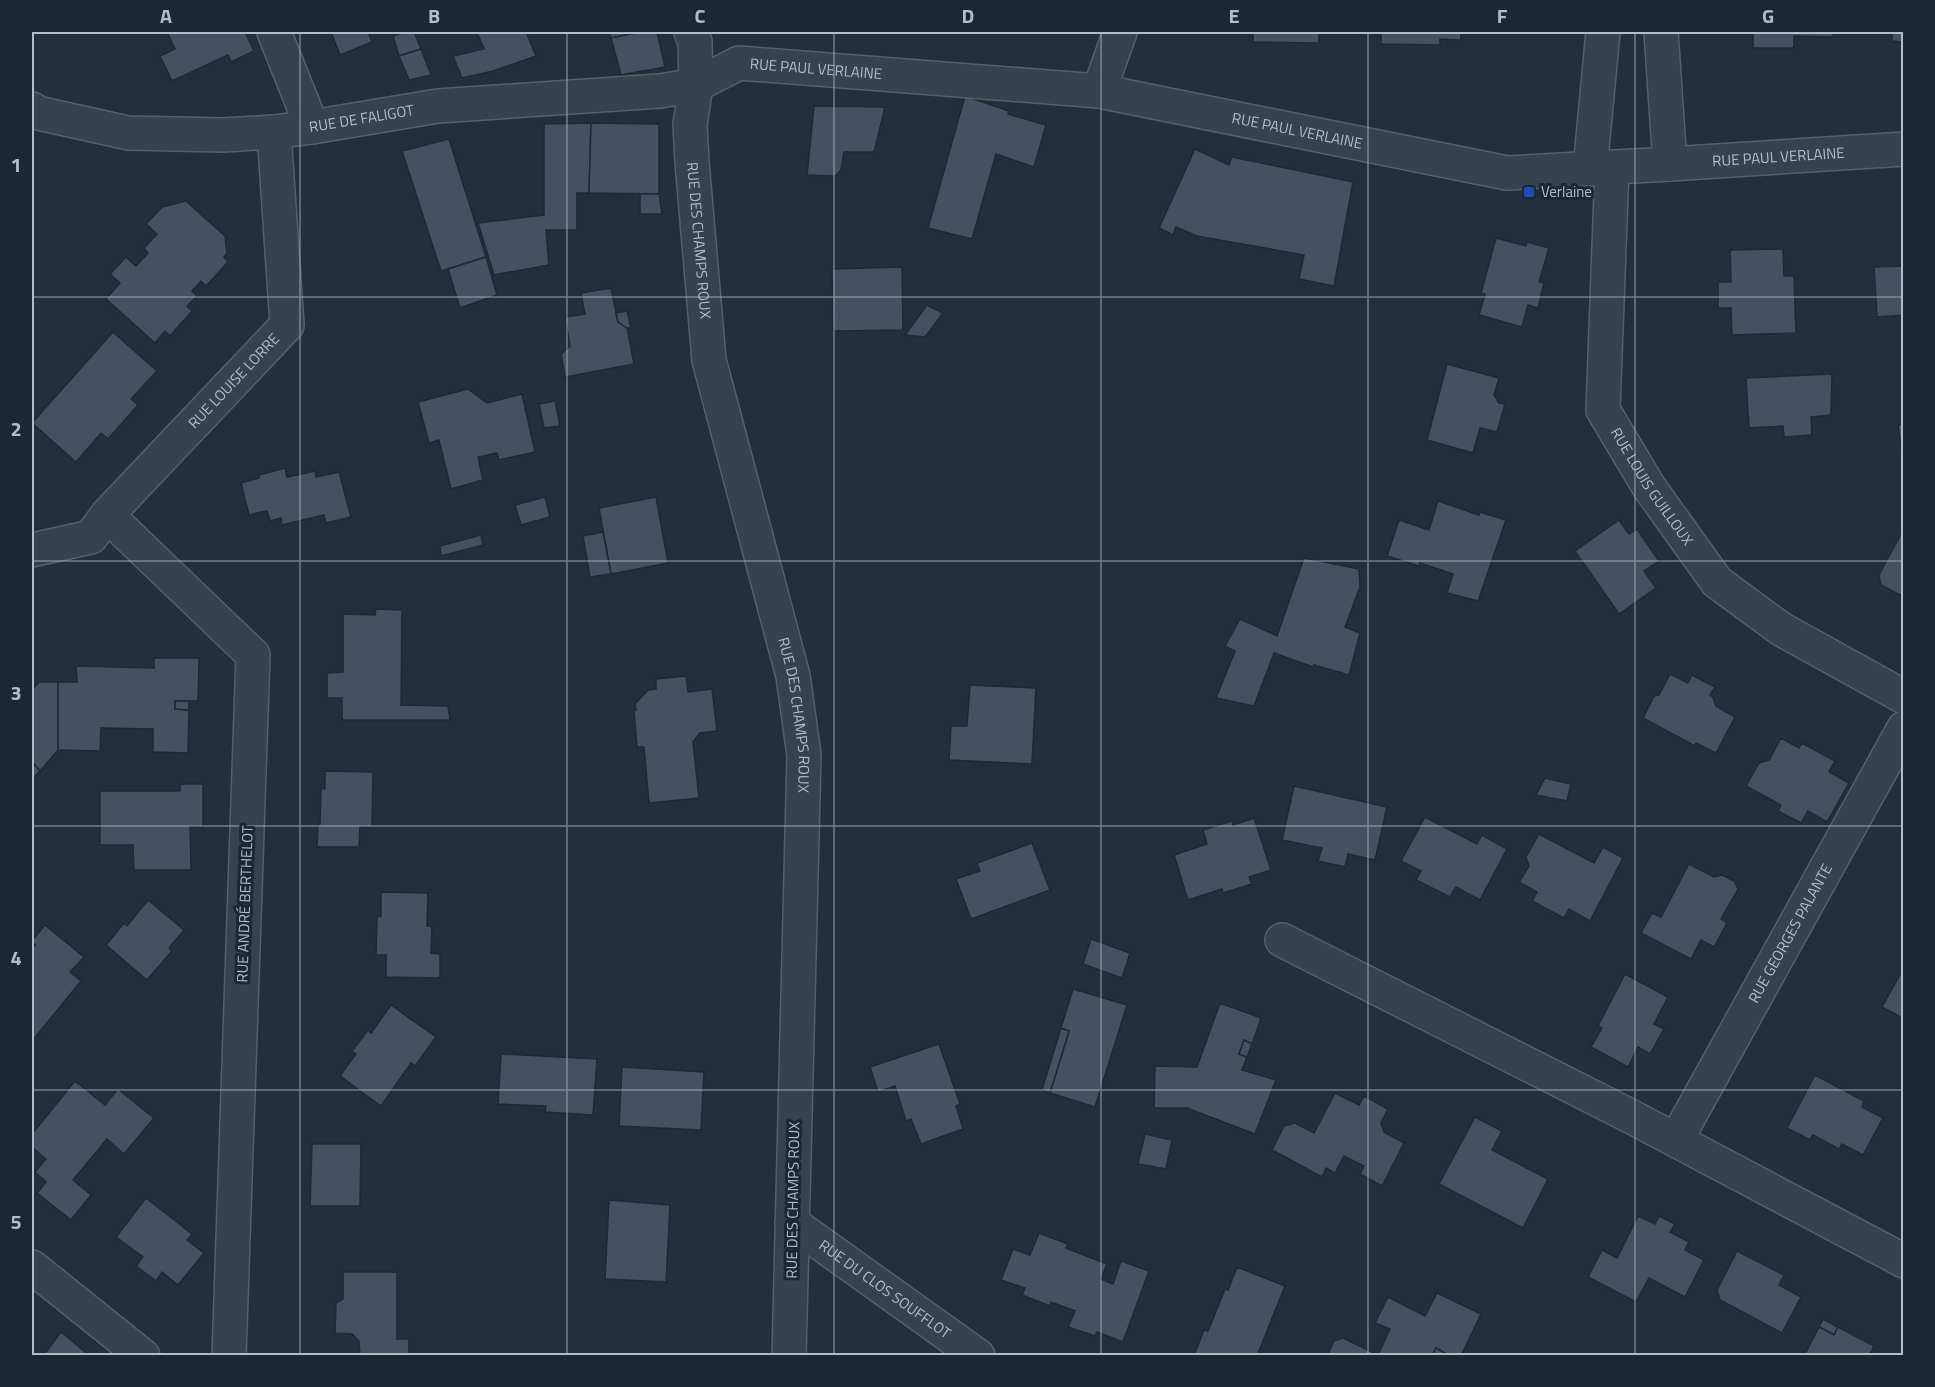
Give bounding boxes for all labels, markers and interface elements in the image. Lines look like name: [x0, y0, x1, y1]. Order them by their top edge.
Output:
text: A: [160, 0, 172, 31]
text: B: [428, 0, 440, 31]
text: C: [695, 0, 706, 31]
text: D: [962, 0, 974, 31]
text: E: [1228, 0, 1240, 31]
text: F: [1497, 0, 1508, 31]
text: G: [1762, 0, 1774, 31]
street label: RUE PAUL VERLAINE: [749, 52, 883, 85]
street label: RUE DE FALIGOT: [307, 98, 416, 138]
street label: RUE PAUL VERLAINE: [1230, 106, 1364, 155]
street label: RUE PAUL VERLAINE: [1711, 141, 1845, 172]
text: 1: [10, 149, 22, 180]
street label: RUE DES CHAMPS ROUX: [681, 161, 717, 320]
place label: Verlaine: [1541, 180, 1592, 203]
marker: Verlaine: [1522, 185, 1536, 199]
street label: RUE LOUISE LORRE: [182, 328, 284, 434]
text: 2: [10, 413, 22, 444]
street label: RUE LOUIS GUILLOUX: [1605, 423, 1700, 550]
street label: RUE DES CHAMPS ROUX: [772, 635, 816, 794]
text: 3: [10, 677, 22, 708]
street label: RUE ANDRÉ BERTHELOT: [230, 825, 259, 983]
street label: RUE GEORGES PALANTE: [1742, 859, 1838, 1007]
text: 4: [10, 942, 22, 973]
street label: RUE DES CHAMPS ROUX: [780, 1121, 805, 1279]
text: 5: [10, 1206, 22, 1237]
street label: RUE DU CLOS SOUFFLOT: [814, 1234, 956, 1344]

